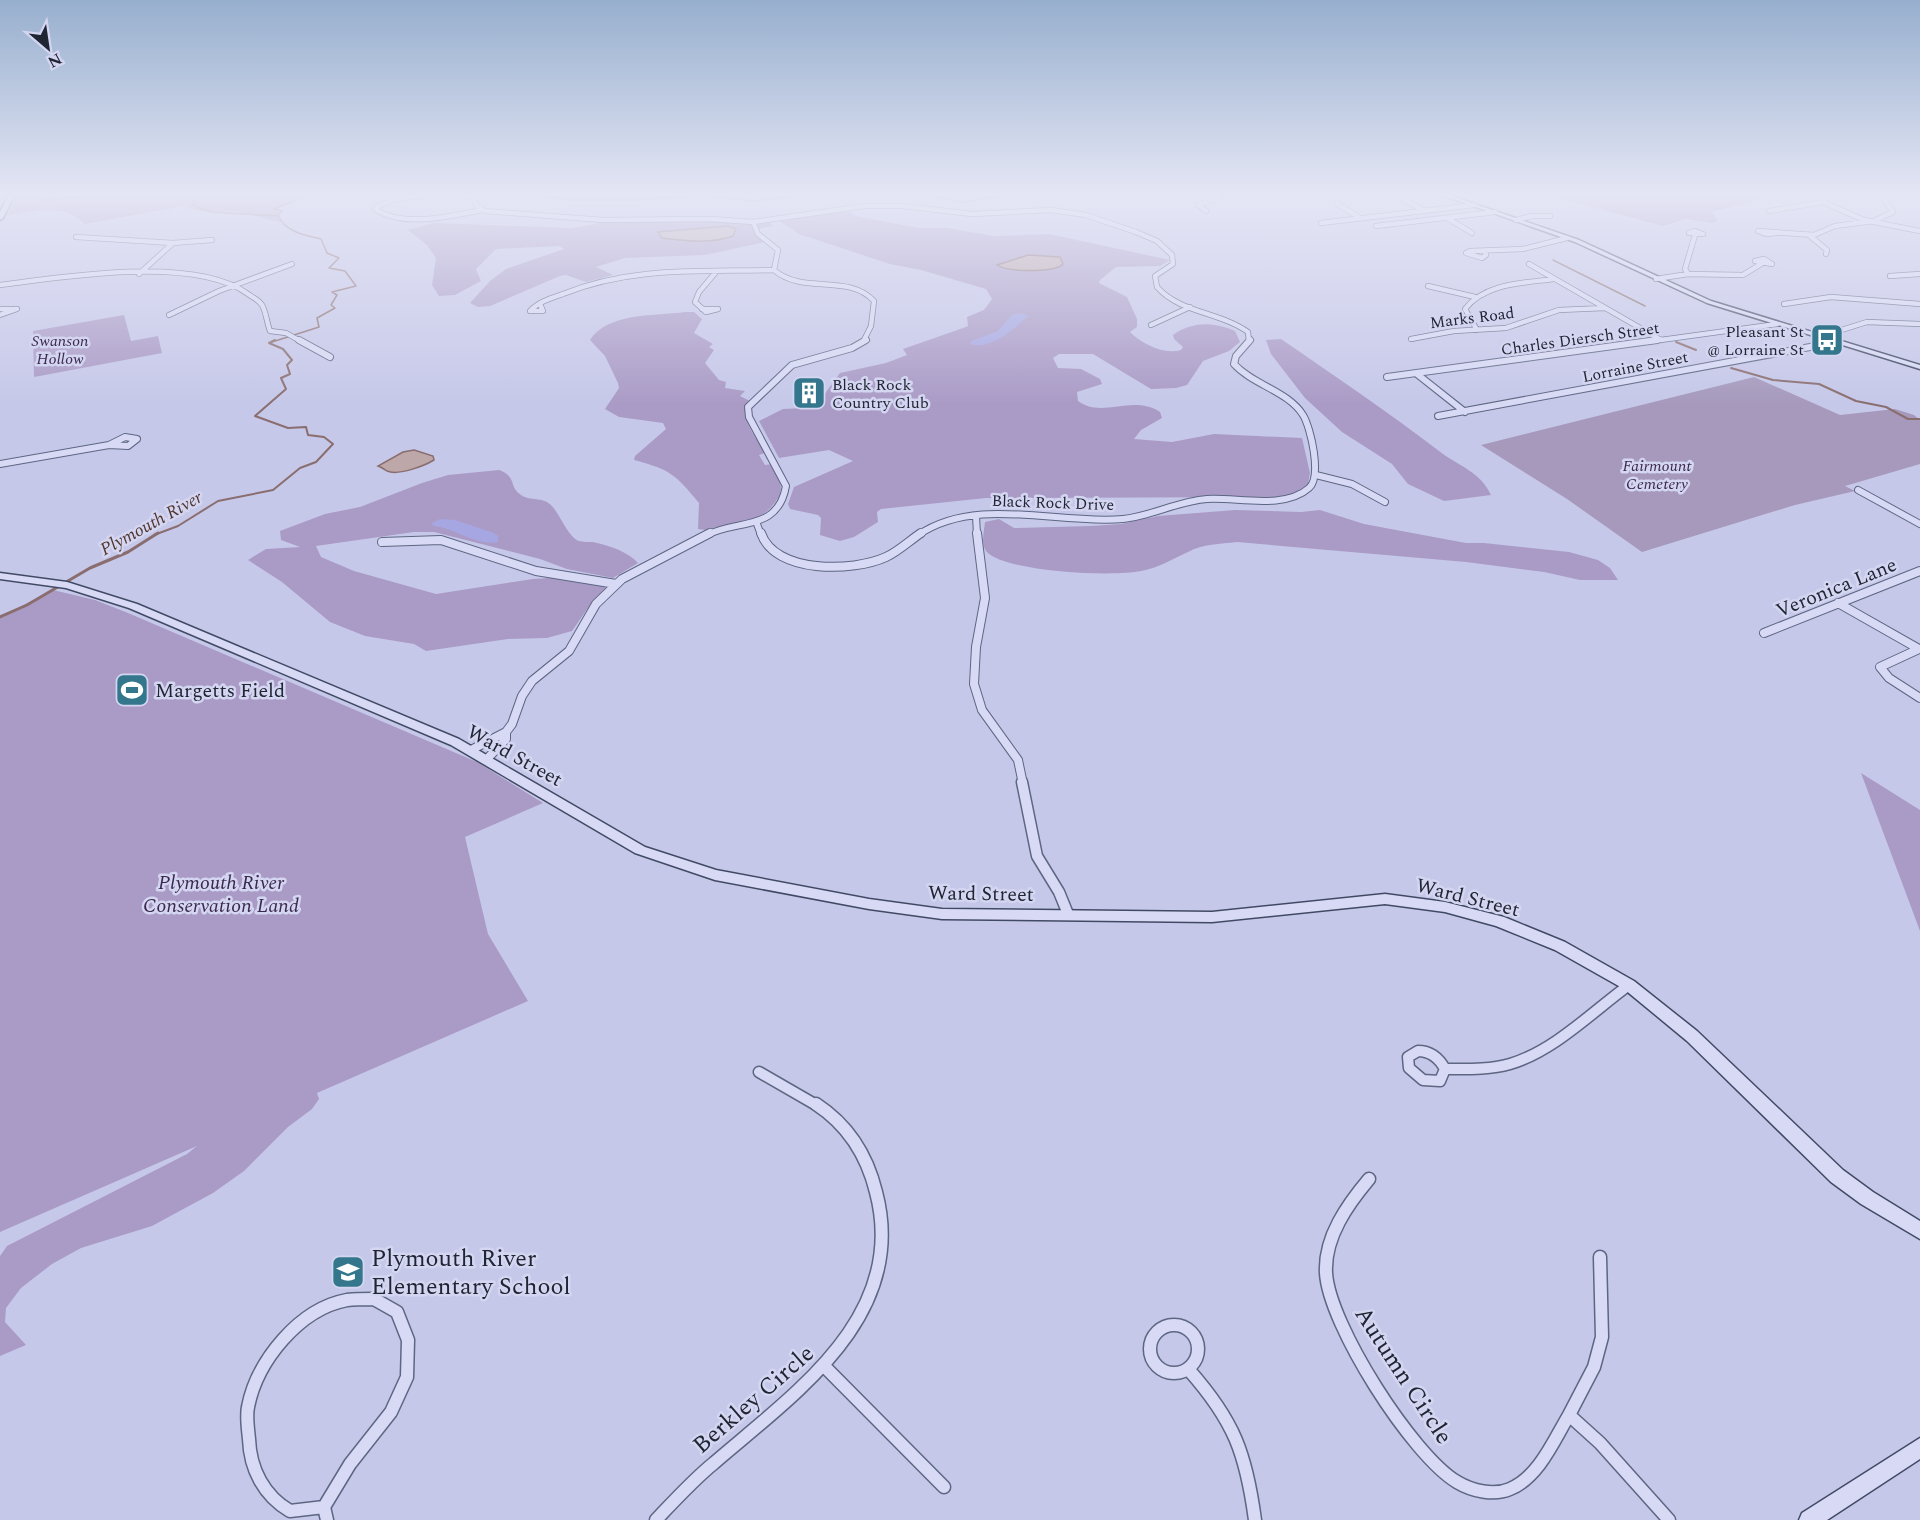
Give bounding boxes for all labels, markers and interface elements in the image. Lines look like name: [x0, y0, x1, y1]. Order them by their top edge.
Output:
north arrow: [18, 18, 78, 78]
text: N: [43, 47, 66, 74]
street label: Marks Road: [1428, 301, 1516, 335]
street label: Charles Diersch Street: [1499, 316, 1661, 362]
place label: Pleasant St @ Lorraine St: [1707, 320, 1804, 362]
bus stop icon: Pleasant St @ Lorraine St: [1809, 322, 1845, 358]
park label: Swanson Hollow: [31, 329, 89, 371]
street label: Lorraine Street: [1580, 345, 1691, 389]
place label: Black Rock Country Club: [832, 373, 929, 415]
building icon: Black Rock Country Club: [791, 375, 827, 411]
park label: Fairmount Cemetery: [1623, 454, 1692, 496]
water label: Plymouth River: [95, 484, 208, 563]
street label: Black Rock Drive: [991, 489, 1115, 517]
street label: Veronica Lane: [1771, 550, 1901, 626]
sports icon: Margetts Field: [114, 672, 150, 708]
place label: Margetts Field: [155, 676, 285, 706]
street label: Ward Street: [461, 717, 568, 795]
park label: Plymouth River Conservation Land: [143, 868, 299, 921]
street label: Ward Street: [1413, 871, 1523, 925]
street label: Ward Street: [928, 878, 1034, 910]
place label: Plymouth River Elementary School: [371, 1241, 571, 1305]
school or university icon: Plymouth River Elementary School: [330, 1254, 366, 1290]
street label: Autumn Circle: [1345, 1299, 1461, 1452]
street label: Berkley Circle: [685, 1337, 823, 1463]

